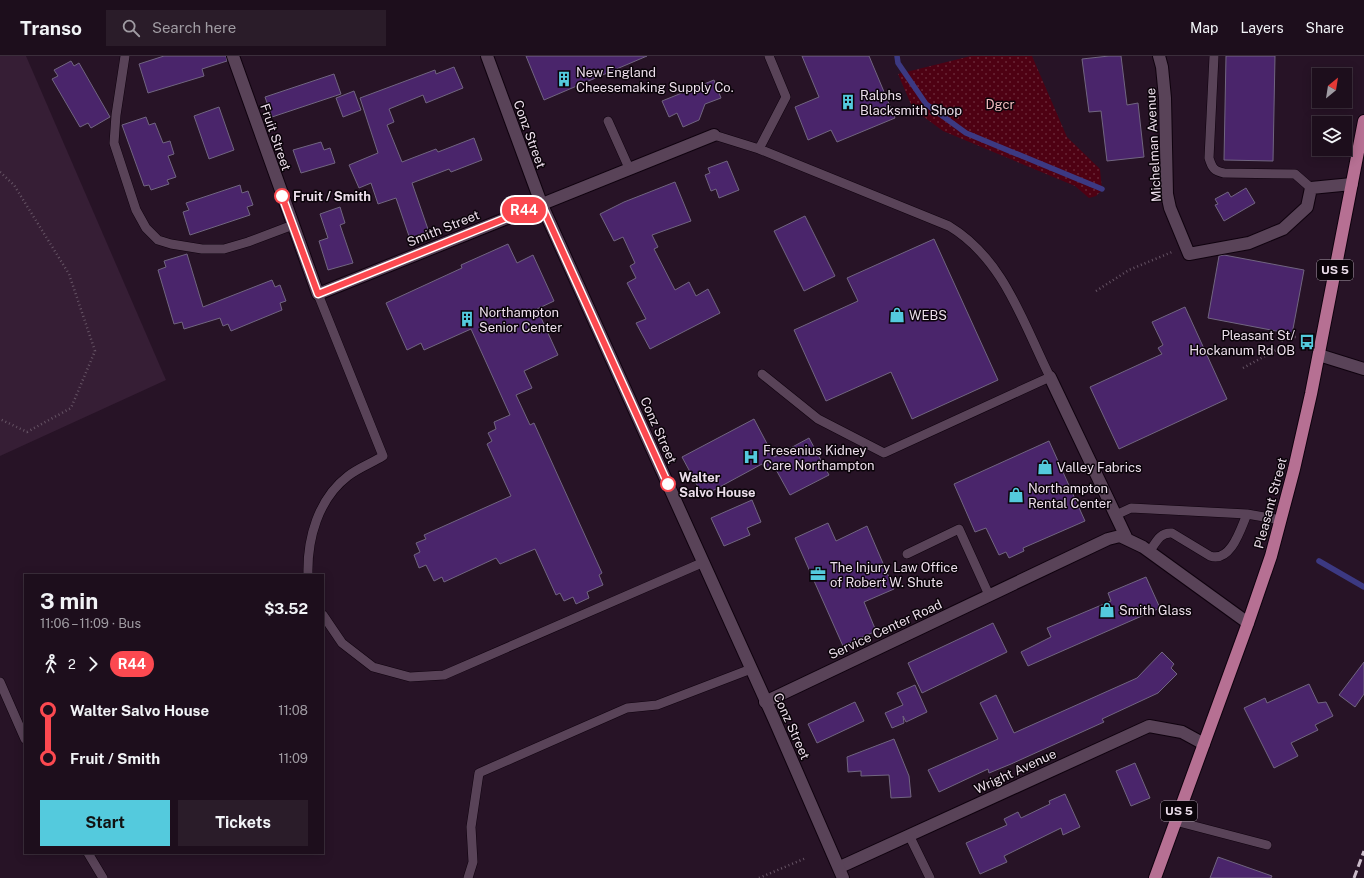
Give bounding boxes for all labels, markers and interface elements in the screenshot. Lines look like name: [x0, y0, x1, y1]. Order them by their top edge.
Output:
search box: [106, 10, 386, 46]
text: Transo: [20, 17, 82, 39]
icon: search: [120, 17, 142, 39]
text: Search here: [152, 19, 236, 36]
text: Map: [1190, 20, 1218, 36]
text: Layers: [1240, 20, 1284, 36]
text: Share: [1306, 20, 1344, 36]
place label: New England Cheesemaking Supply Co.: [576, 65, 734, 95]
north arrow: [1312, 68, 1352, 108]
map controls: [1312, 68, 1352, 156]
building icon: New England Cheesemaking Supply Co.: [555, 70, 573, 88]
place label: Ralphs Blacksmith Shop: [860, 88, 962, 118]
street label: Michelman Avenue: [1143, 88, 1164, 202]
building icon: Ralphs Blacksmith Shop: [839, 93, 857, 111]
park label: Dgcr: [986, 97, 1014, 112]
street label: Conz Street: [510, 98, 549, 170]
street label: Fruit Street: [257, 102, 294, 173]
button: layers: [1312, 116, 1352, 156]
marker: Fruit / Smith: [274, 188, 290, 204]
place label: Fruit / Smith: [293, 189, 371, 204]
line badge: R44: [501, 197, 547, 223]
text: R44: [510, 202, 538, 218]
street label: Smith Street: [405, 207, 482, 250]
road number: US 5: [1317, 260, 1353, 280]
place label: Northampton Senior Center: [479, 305, 562, 335]
shop icon: WEBS: [888, 306, 906, 324]
place label: WEBS: [909, 308, 947, 323]
building icon: Northampton Senior Center: [458, 310, 476, 328]
place label: Pleasant St/ Hockanum Rd OB: [1189, 328, 1295, 358]
bus stop icon: Pleasant St/ Hockanum Rd OB: [1298, 333, 1316, 351]
street label: Conz Street: [637, 395, 680, 466]
place label: Fresenius Kidney Care Northampton: [763, 443, 875, 473]
hospital icon: Fresenius Kidney Care Northampton: [742, 448, 760, 466]
street label: Pleasant Street: [1251, 456, 1290, 550]
shop icon: Valley Fabrics: [1036, 458, 1054, 476]
place label: Valley Fabrics: [1057, 460, 1142, 475]
place label: Walter Salvo House: [679, 470, 756, 500]
marker: Walter Salvo House: [660, 476, 676, 492]
place label: Northampton Rental Center: [1028, 481, 1111, 511]
shop icon: Northampton Rental Center: [1007, 486, 1025, 504]
place label: The Injury Law Office of Robert W. Shute: [830, 560, 958, 590]
office icon: The Injury Law Office of Robert W. Shute: [809, 565, 827, 583]
text: 3 min: [40, 588, 98, 614]
street label: Service Center Road: [826, 597, 944, 662]
text: $3.52: [264, 600, 308, 617]
shop icon: Smith Glass: [1098, 601, 1116, 619]
place label: Smith Glass: [1119, 603, 1192, 618]
text: 11:06 – 11:09 · Bus: [40, 616, 141, 631]
icon: walk: [40, 653, 62, 675]
icon: forward: [82, 653, 104, 675]
text: R44: [118, 656, 146, 672]
text: 2: [68, 657, 76, 672]
street label: Conz Street: [770, 691, 813, 762]
text: Walter Salvo House: [70, 702, 209, 719]
text: 11:08: [278, 703, 308, 718]
street label: Wright Avenue: [972, 746, 1059, 797]
text: Fruit / Smith: [70, 750, 160, 767]
text: 11:09: [278, 751, 308, 766]
button: Start: [40, 800, 170, 846]
button: Tickets: [178, 800, 308, 846]
road number: US 5: [1161, 801, 1197, 821]

